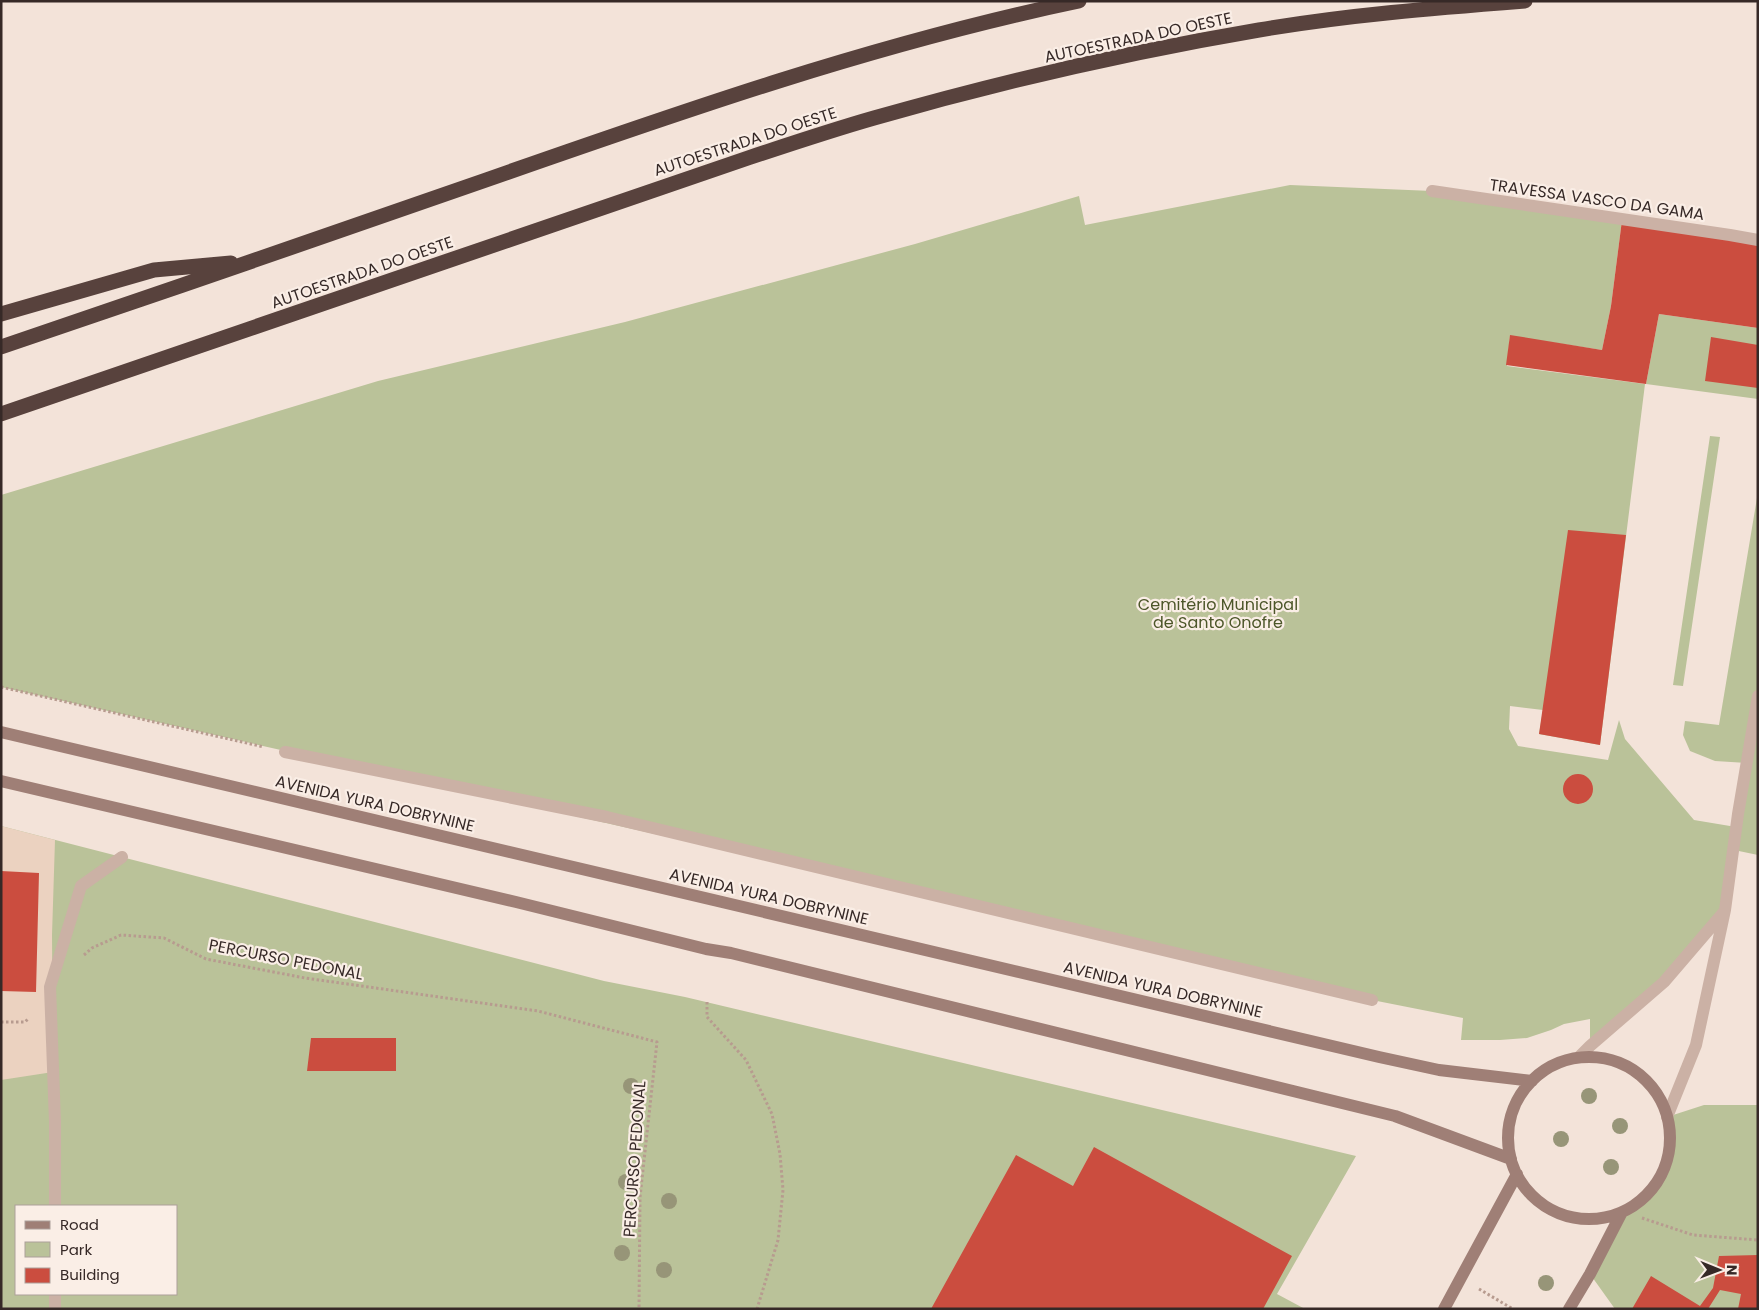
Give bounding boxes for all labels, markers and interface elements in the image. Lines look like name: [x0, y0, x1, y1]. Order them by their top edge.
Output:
street label: AUTOESTRADA DO OESTE: [1042, 6, 1234, 69]
street label: AUTOESTRADA DO OESTE: [651, 101, 840, 182]
street label: TRAVESSA VASCO DA GAMA: [1488, 173, 1706, 226]
street label: AUTOESTRADA DO OESTE: [268, 230, 456, 314]
park label: Cemitério Municipal de Santo Onofre: [1138, 593, 1298, 634]
street label: AVENIDA YURA DOBRYNINE: [273, 769, 477, 838]
street label: AVENIDA YURA DOBRYNINE: [667, 862, 871, 931]
street label: PERCURSO PEDONAL: [207, 933, 365, 986]
street label: AVENIDA YURA DOBRYNINE: [1061, 955, 1265, 1024]
street label: PERCURSO PEDONAL: [618, 1080, 651, 1238]
legend: [15, 1205, 178, 1295]
text: Road: [60, 1214, 99, 1235]
text: Park: [60, 1239, 92, 1260]
north arrow: [1694, 1245, 1744, 1295]
text: Building: [60, 1264, 120, 1285]
text: N: [1722, 1265, 1742, 1276]

